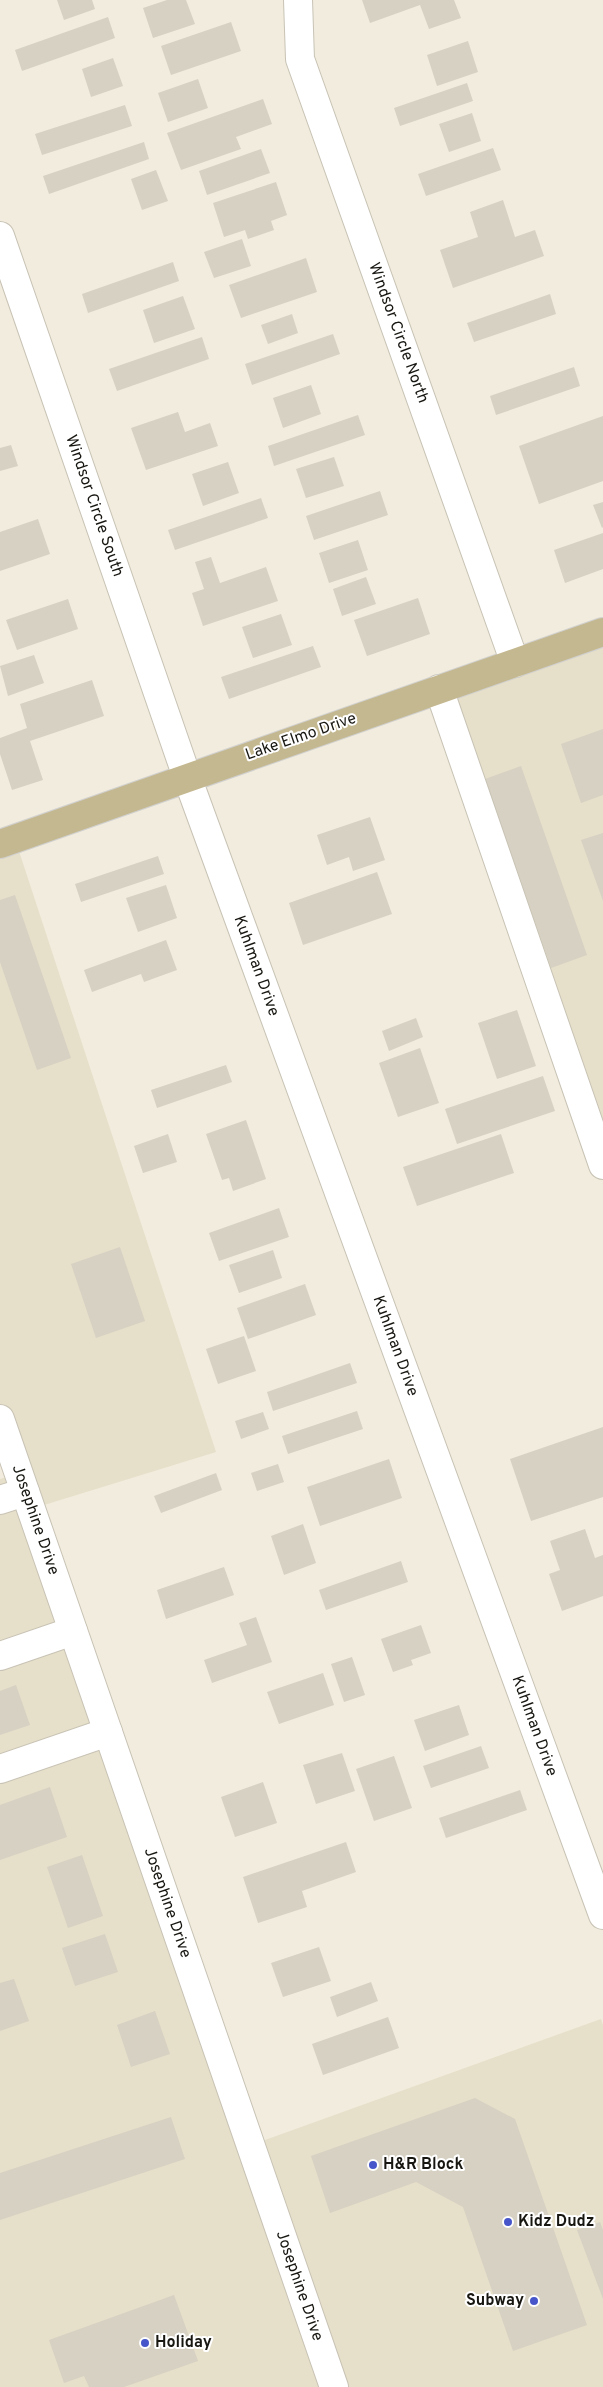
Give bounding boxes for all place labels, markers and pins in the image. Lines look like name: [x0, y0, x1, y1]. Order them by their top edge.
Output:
place label: H&R Block: [383, 2155, 463, 2175]
marker: H&R Block: [367, 2159, 379, 2171]
place label: Kidz Dudz: [518, 2212, 594, 2232]
marker: Kidz Dudz: [502, 2216, 514, 2228]
place label: Subway: [466, 2291, 524, 2311]
marker: Subway: [528, 2295, 540, 2307]
place label: Holiday: [155, 2333, 212, 2353]
marker: Holiday: [139, 2337, 151, 2349]

